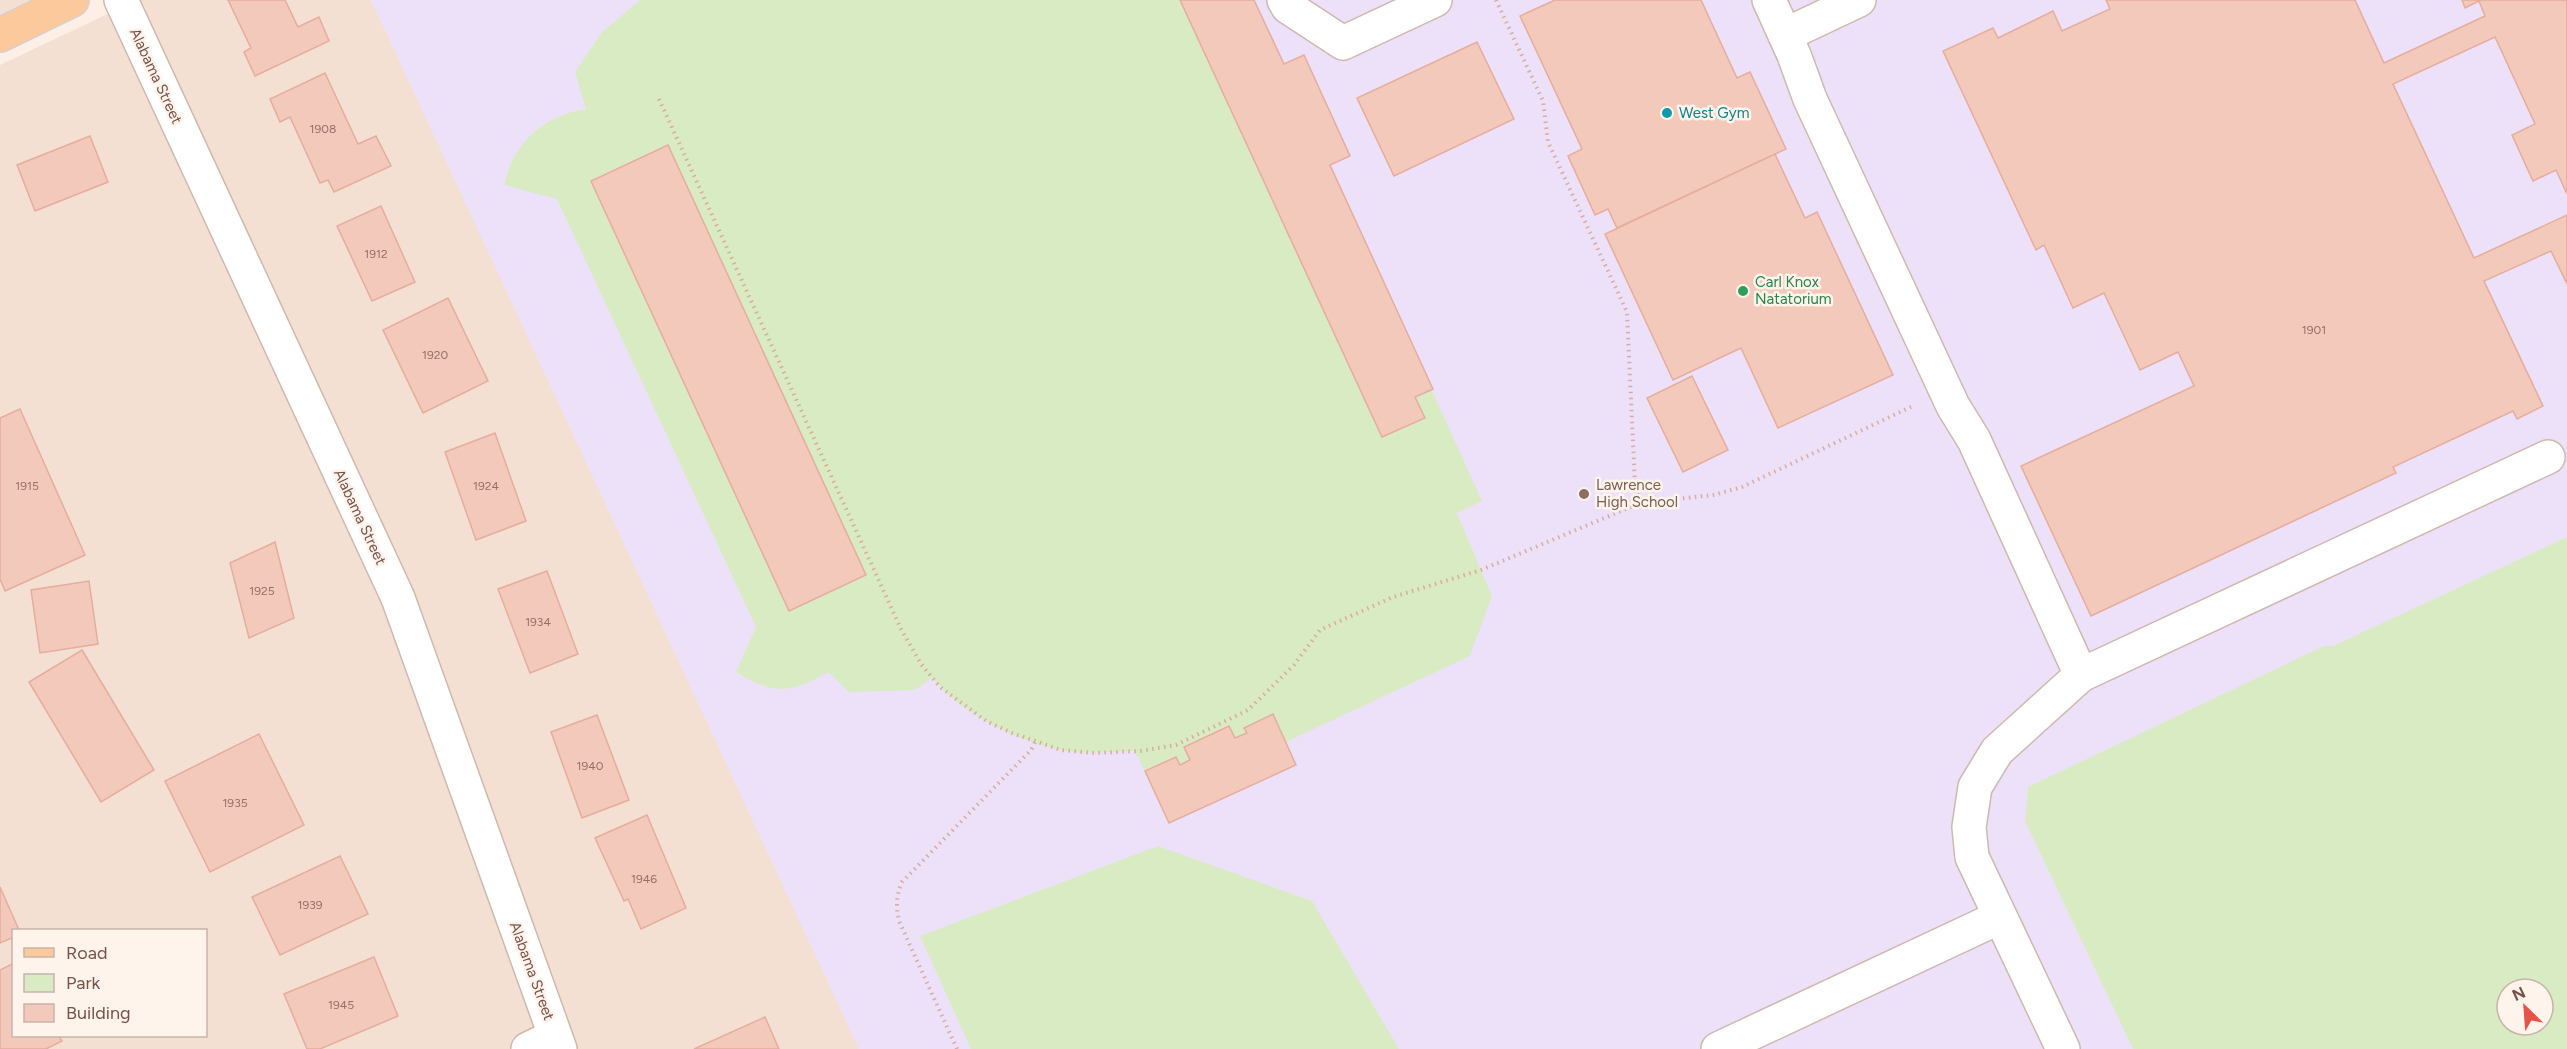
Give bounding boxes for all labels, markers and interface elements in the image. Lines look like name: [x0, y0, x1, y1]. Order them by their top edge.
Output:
street label: Alabama Street: [126, 25, 186, 127]
place label: West Gym: [1679, 104, 1749, 122]
marker: West Gym: [1660, 106, 1674, 120]
house number: 1908: [310, 122, 336, 136]
house number: 1912: [364, 247, 388, 261]
place label: Carl Knox Natatorium: [1755, 273, 1832, 308]
marker: Carl Knox Natatorium: [1736, 284, 1750, 298]
house number: 1901: [2302, 323, 2326, 337]
house number: 1920: [422, 348, 448, 362]
street label: Alabama Street: [330, 466, 390, 568]
place label: Lawrence High School: [1596, 476, 1678, 511]
house number: 1915: [15, 479, 39, 493]
house number: 1924: [473, 479, 499, 493]
marker: Lawrence High School: [1577, 487, 1591, 501]
house number: 1925: [249, 584, 275, 598]
house number: 1934: [525, 615, 551, 629]
house number: 1940: [577, 759, 604, 773]
house number: 1935: [222, 796, 248, 810]
house number: 1946: [631, 872, 657, 886]
house number: 1939: [297, 898, 323, 912]
street label: Alabama Street: [506, 919, 558, 1023]
legend: [12, 929, 207, 1037]
text: Road: [66, 942, 107, 964]
text: Park: [66, 972, 101, 994]
north arrow: [2495, 977, 2555, 1037]
text: N: [2509, 983, 2528, 1005]
house number: 1945: [328, 998, 354, 1012]
text: Building: [66, 1002, 131, 1024]

